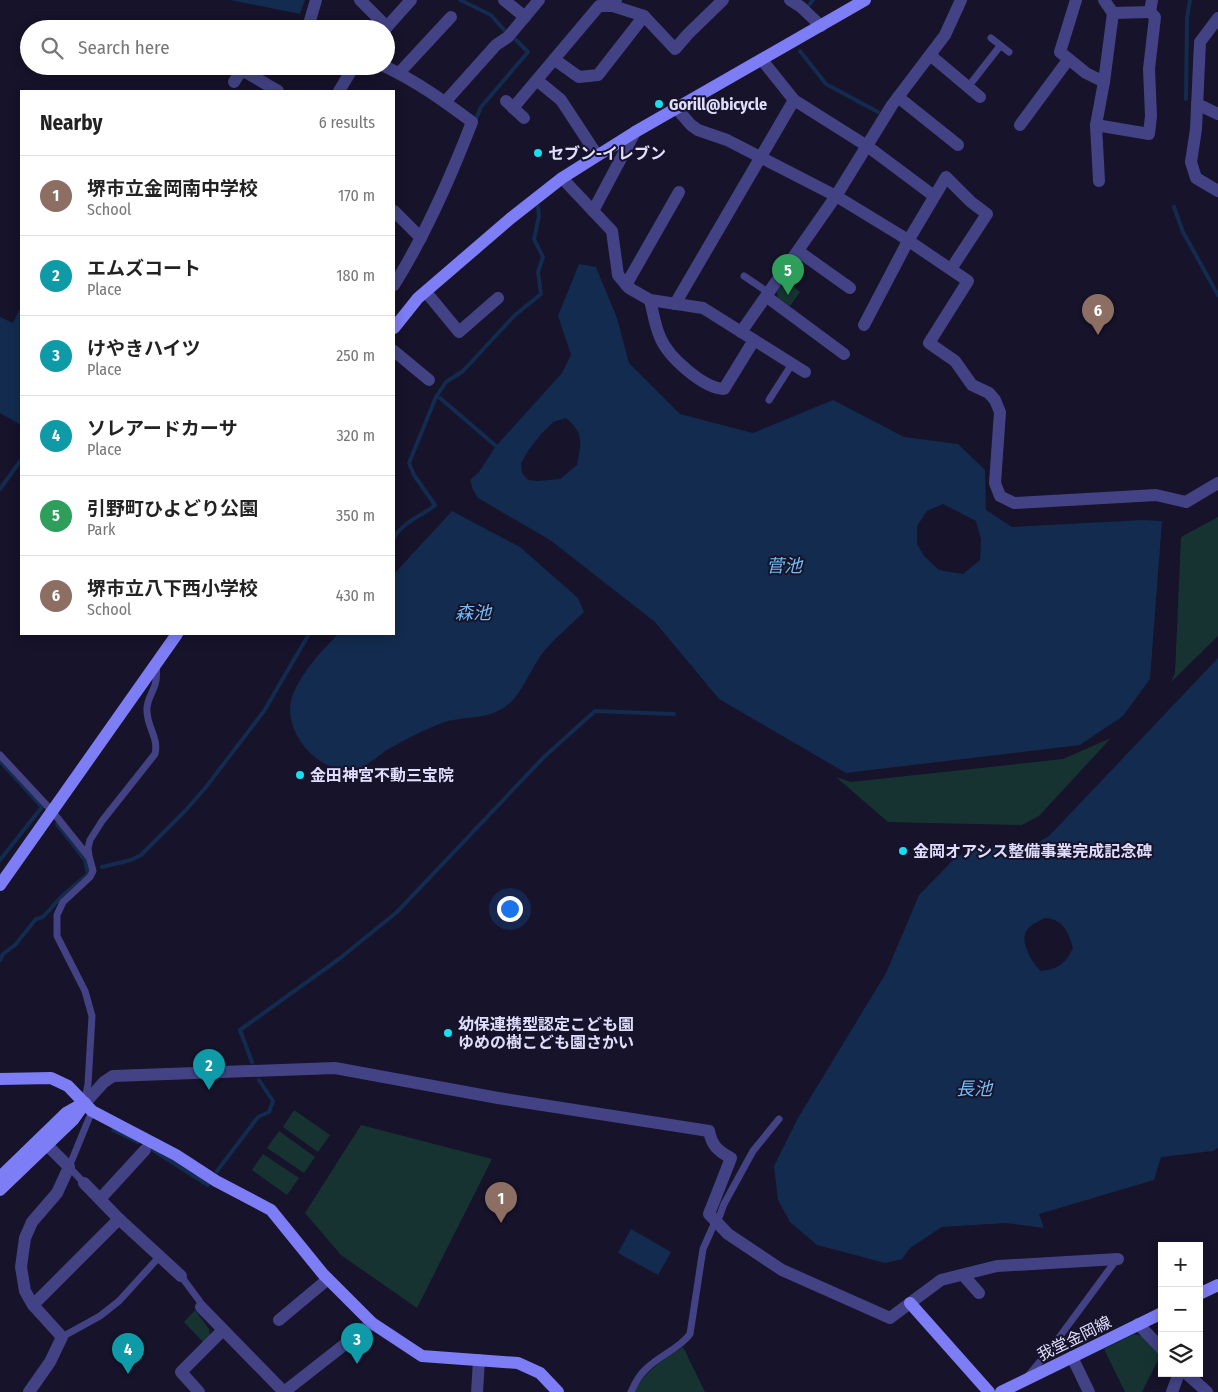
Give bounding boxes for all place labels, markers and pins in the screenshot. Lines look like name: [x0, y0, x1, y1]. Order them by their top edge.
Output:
place label: Gorill@bicycle: [669, 95, 767, 114]
marker: Gorill@bicycle: [653, 98, 665, 110]
place label: セブン-イレブン: [548, 144, 666, 163]
marker: セブン-イレブン: [532, 147, 544, 159]
pin: 5: [772, 254, 804, 295]
pin: 6: [1082, 294, 1114, 335]
place label: 金田神宮不動三宝院: [310, 766, 454, 785]
marker: 金田神宮不動三宝院: [294, 769, 306, 781]
place label: 金岡オアシス整備事業完成記念碑: [913, 842, 1152, 861]
marker: 金岡オアシス整備事業完成記念碑: [897, 845, 909, 857]
place label: 幼保連携型認定こども園 ゆめの樹こども園さかい: [458, 1015, 634, 1052]
marker: 幼保連携型認定こども園 ゆめの樹こども園さかい: [442, 1027, 454, 1039]
pin: 2: [193, 1049, 225, 1090]
pin: 1: [485, 1182, 517, 1223]
pin: 3: [341, 1323, 373, 1364]
pin: 4: [112, 1333, 144, 1374]

